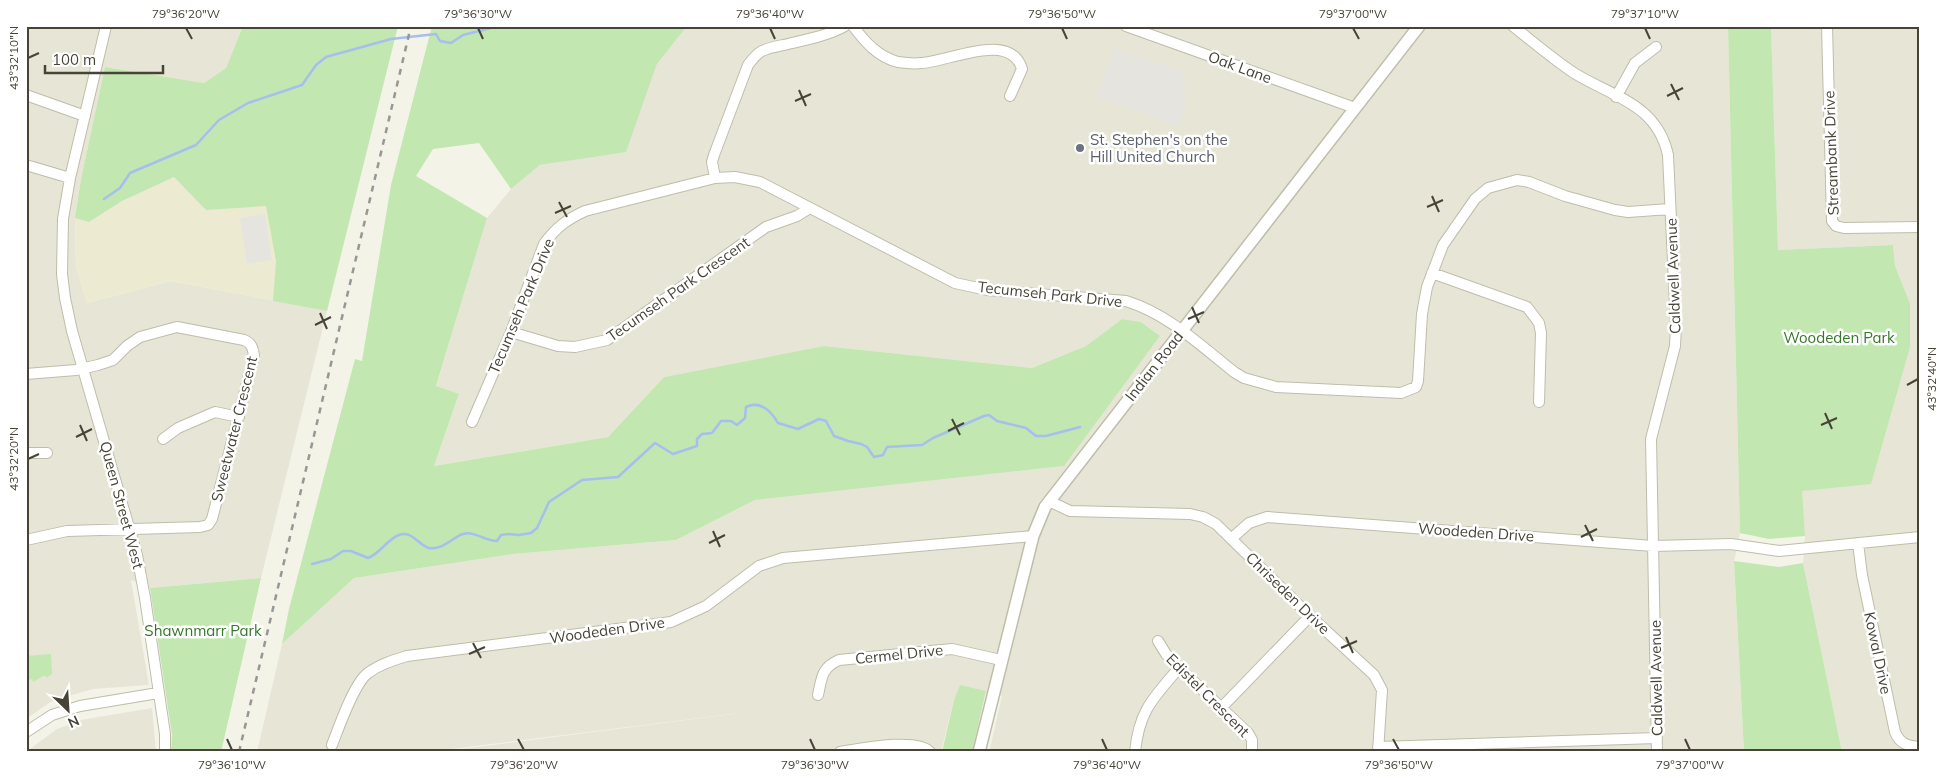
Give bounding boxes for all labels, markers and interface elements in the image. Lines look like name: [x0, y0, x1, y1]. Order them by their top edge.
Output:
text: 79°36'20"W: [152, 6, 220, 21]
text: 79°36'30"W: [444, 6, 512, 21]
text: 79°36'40"W: [736, 6, 804, 21]
text: 79°36'50"W: [1028, 6, 1096, 21]
text: 79°37'00"W: [1319, 6, 1387, 21]
text: 79°37'10"W: [1611, 6, 1679, 21]
text: 43°32'10"N: [6, 26, 21, 90]
scale bar: [45, 42, 162, 74]
street label: Oak Lane: [1206, 47, 1274, 87]
text: 100 m: [52, 50, 96, 69]
street label: Streambank Drive: [1819, 90, 1843, 216]
place label: St. Stephen's on the Hill United Church: [1090, 130, 1228, 166]
marker: St. Stephen's on the Hill United Church: [1074, 142, 1086, 154]
street label: Caldwell Avenue: [1661, 218, 1685, 334]
street label: Tecumseh Park Crescent: [603, 233, 753, 345]
street label: Tecumseh Park Drive: [484, 235, 558, 377]
street label: Tecumseh Park Drive: [977, 277, 1123, 311]
street label: Indian Road: [1121, 327, 1187, 405]
park label: Woodeden Park: [1783, 328, 1895, 347]
text: 43°32'40"N: [1924, 347, 1939, 411]
street label: Sweetwater Crescent: [207, 354, 261, 504]
text: 43°32'20"N: [6, 427, 21, 491]
street label: Queen Street West: [96, 439, 148, 571]
street label: Woodeden Drive: [1417, 518, 1535, 546]
street label: Chriseden Drive: [1242, 548, 1334, 638]
street label: Kowal Drive: [1860, 610, 1896, 696]
street label: Woodeden Drive: [548, 613, 666, 647]
street label: Caldwell Avenue: [1645, 620, 1667, 736]
park label: Shawnmarr Park: [144, 621, 262, 640]
street label: Cermel Drive: [854, 640, 944, 668]
street label: Edistel Crescent: [1162, 649, 1254, 741]
north arrow: [42, 686, 92, 736]
text: N: [65, 711, 82, 732]
text: 79°36'10"W: [198, 757, 266, 772]
text: 79°36'20"W: [490, 757, 558, 772]
text: 79°36'30"W: [781, 757, 849, 772]
text: 79°36'40"W: [1073, 757, 1141, 772]
text: 79°36'50"W: [1365, 757, 1433, 772]
text: 79°37'00"W: [1656, 757, 1724, 772]

